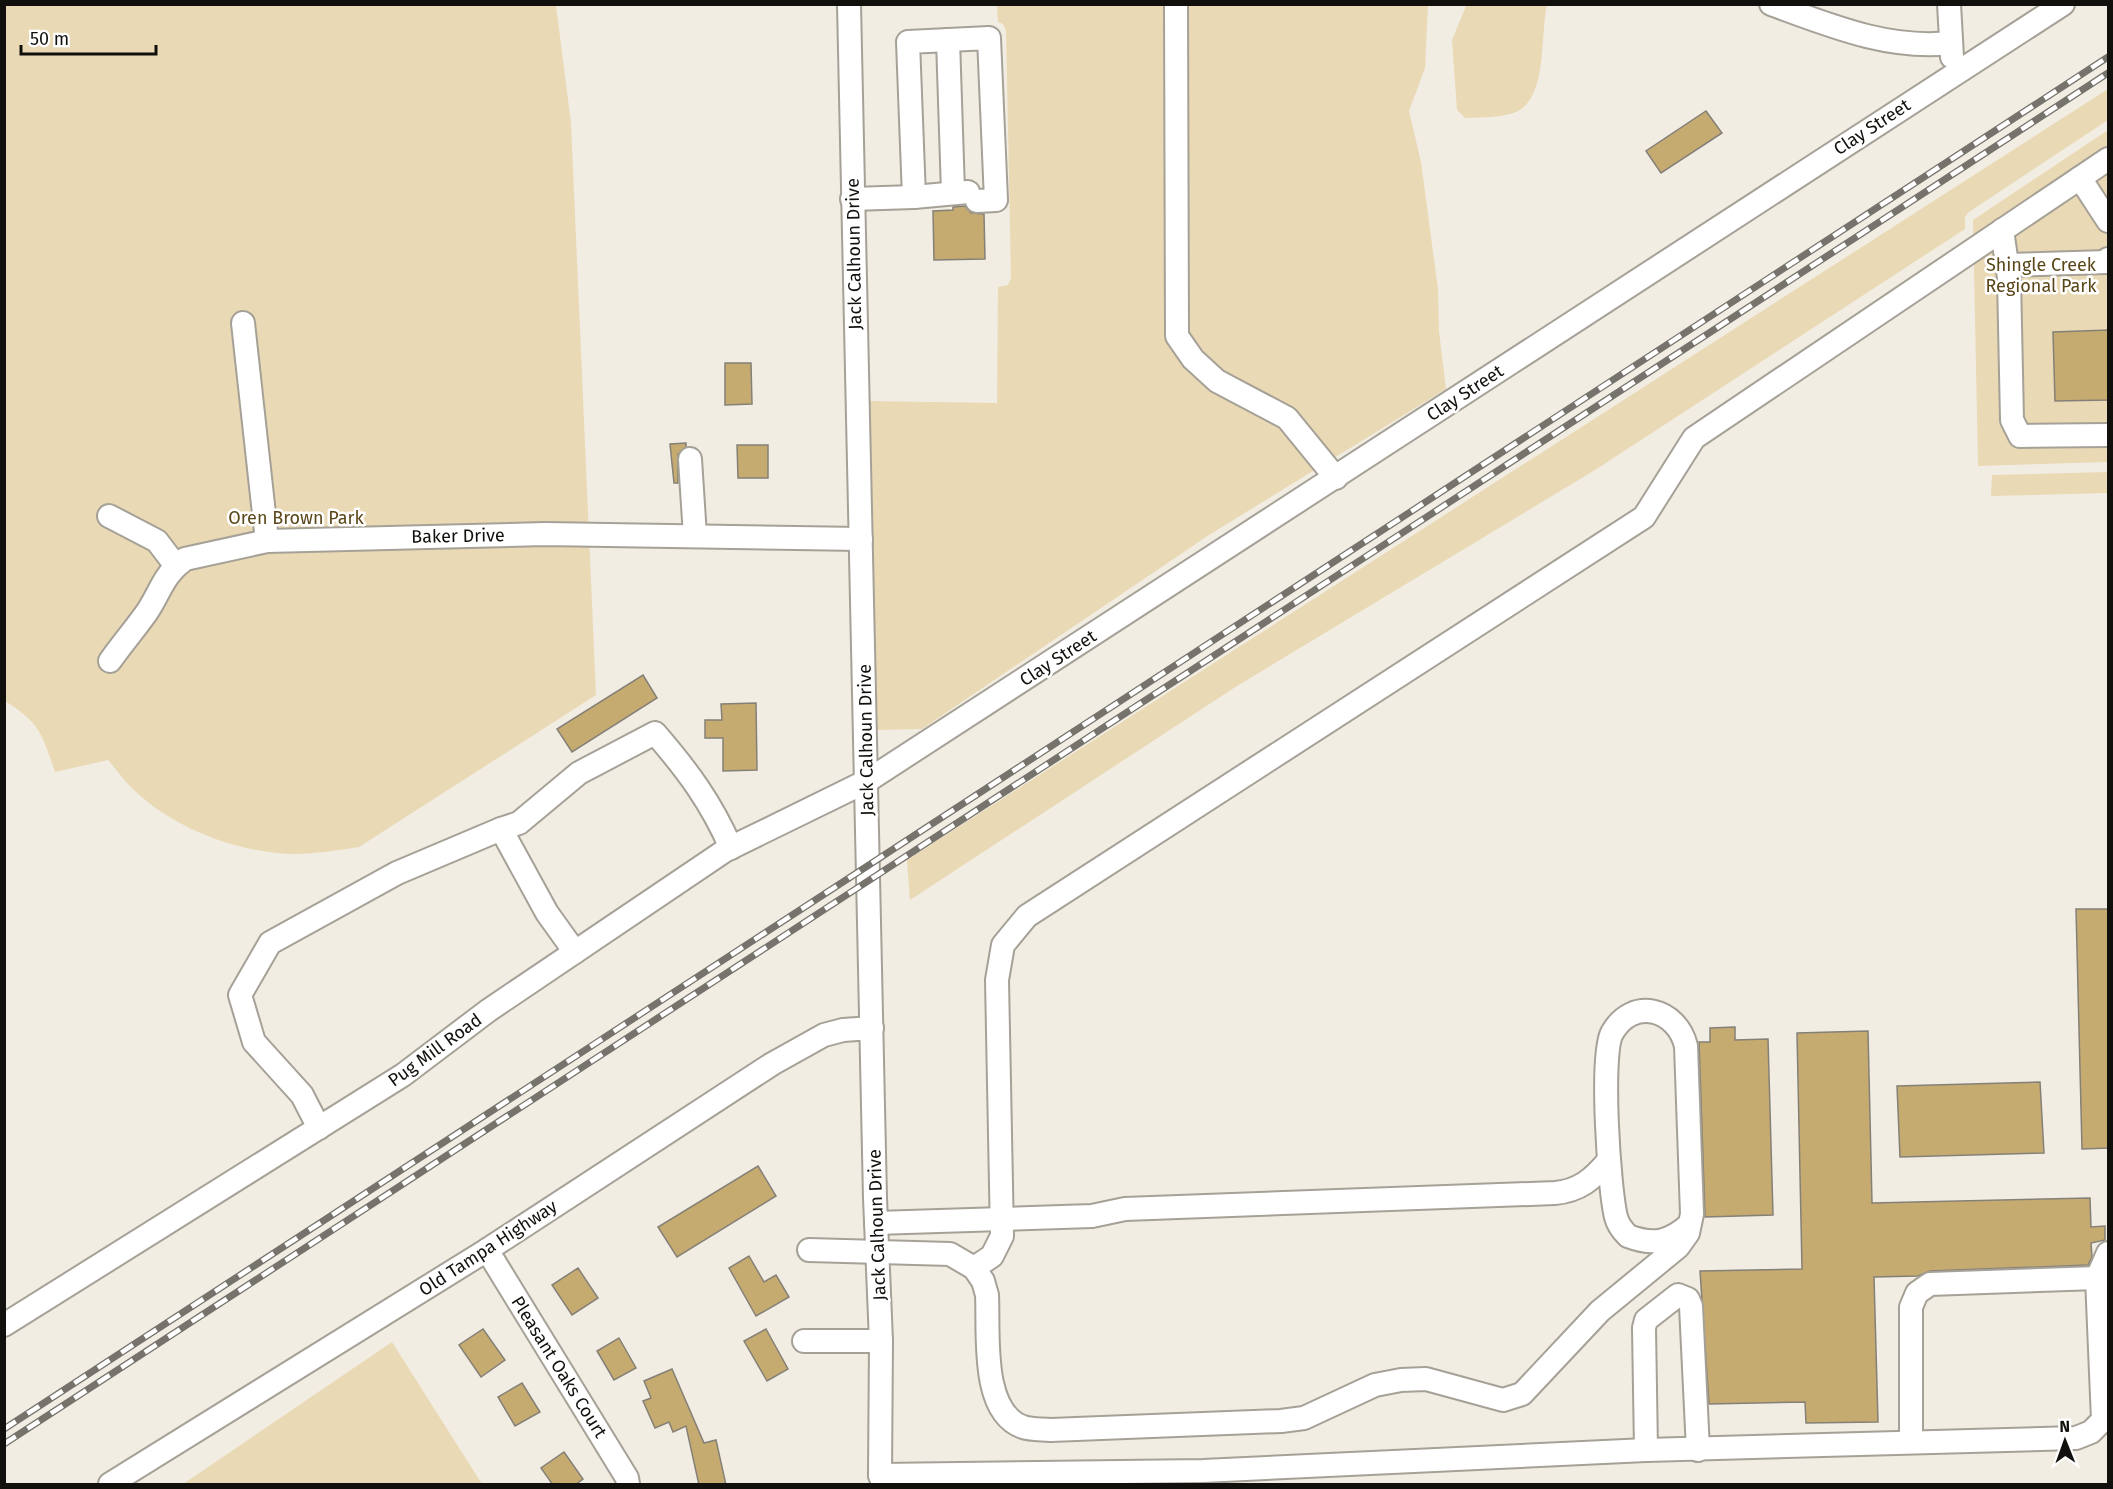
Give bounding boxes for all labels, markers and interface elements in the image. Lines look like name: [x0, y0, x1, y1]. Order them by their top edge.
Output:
scale bar: [21, 18, 156, 56]
text: 50 m: [30, 28, 69, 50]
street label: Clay Street: [1829, 94, 1915, 160]
street label: Jack Calhoun Drive: [842, 178, 866, 330]
park label: Shingle Creek Regional Park: [1985, 254, 2097, 297]
street label: Clay Street: [1422, 360, 1508, 426]
park label: Oren Brown Park: [228, 507, 365, 529]
street label: Baker Drive: [411, 524, 505, 548]
street label: Clay Street: [1015, 625, 1101, 691]
street label: Jack Calhoun Drive: [854, 664, 878, 816]
street label: Pug Mill Road: [384, 1009, 486, 1091]
street label: Jack Calhoun Drive: [863, 1149, 891, 1301]
street label: Old Tampa Highway: [415, 1195, 561, 1301]
street label: Pleasant Oaks Court: [506, 1292, 612, 1442]
north arrow: [2035, 1411, 2095, 1471]
text: N: [2059, 1417, 2070, 1436]

